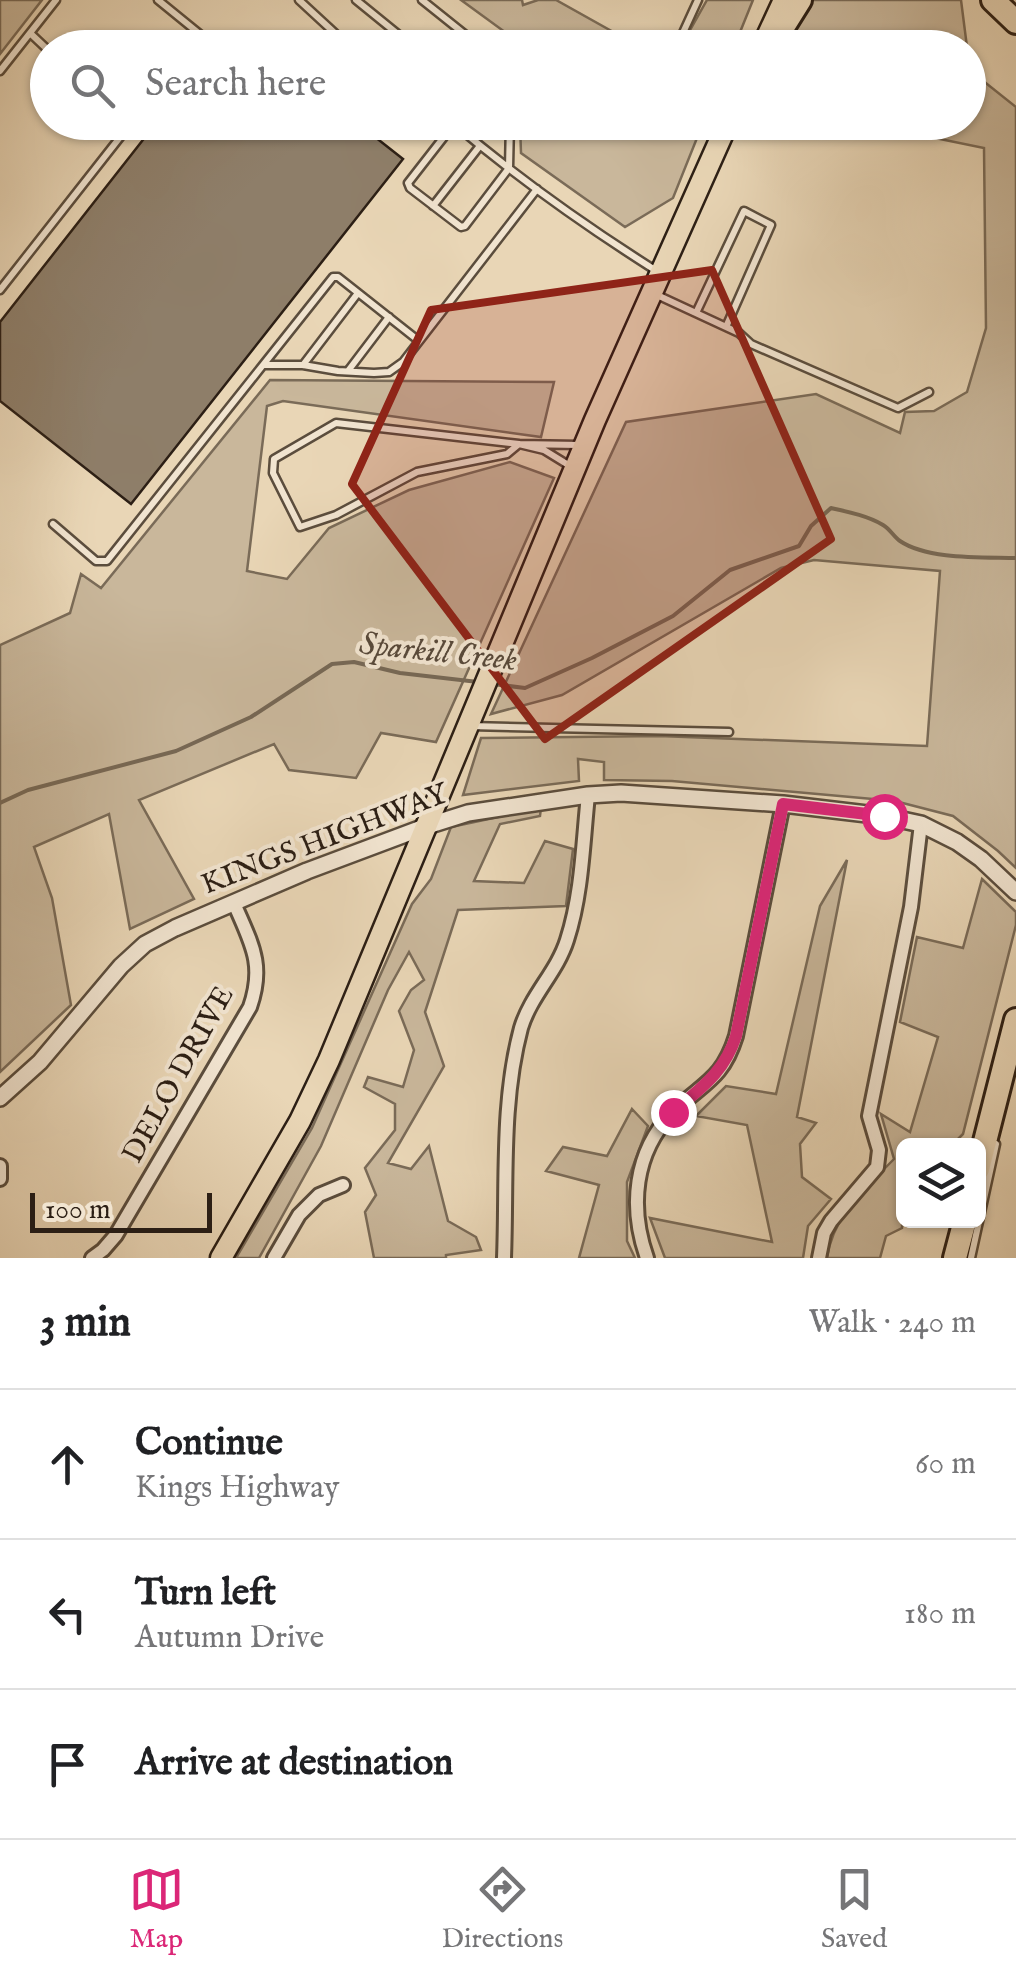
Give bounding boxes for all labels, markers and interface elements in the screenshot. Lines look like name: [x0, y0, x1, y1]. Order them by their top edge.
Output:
search box: [30, 30, 986, 140]
icon: search: [65, 58, 120, 113]
text: Search here: [145, 61, 326, 109]
water label: Sparkill Creek: [357, 624, 519, 682]
street label: KINGS HIGHWAY: [196, 775, 455, 905]
route start: [862, 794, 908, 840]
street label: DELO DRIVE: [115, 980, 243, 1170]
route end: [651, 1090, 697, 1136]
map controls: [896, 1138, 986, 1228]
button: layers: [896, 1138, 986, 1228]
scale bar: [30, 1188, 212, 1232]
text: 100 m: [45, 1193, 111, 1228]
text: 3 min: [40, 1297, 131, 1350]
text: Walk · 240 m: [809, 1303, 976, 1344]
text: Continue: [135, 1420, 283, 1468]
icon: ahead: [40, 1437, 95, 1492]
text: 60 m: [915, 1444, 976, 1485]
text: Kings Highway: [135, 1468, 340, 1509]
text: Turn left: [135, 1570, 276, 1618]
icon: left: [40, 1587, 95, 1642]
text: 180 m: [904, 1594, 976, 1635]
text: Autumn Drive: [135, 1618, 324, 1659]
icon: arrive: [40, 1737, 95, 1792]
text: Arrive at destination: [135, 1740, 453, 1788]
tab: Map: [129, 1862, 184, 1957]
tab: Directions: [441, 1862, 563, 1957]
tab: Saved: [821, 1862, 887, 1957]

